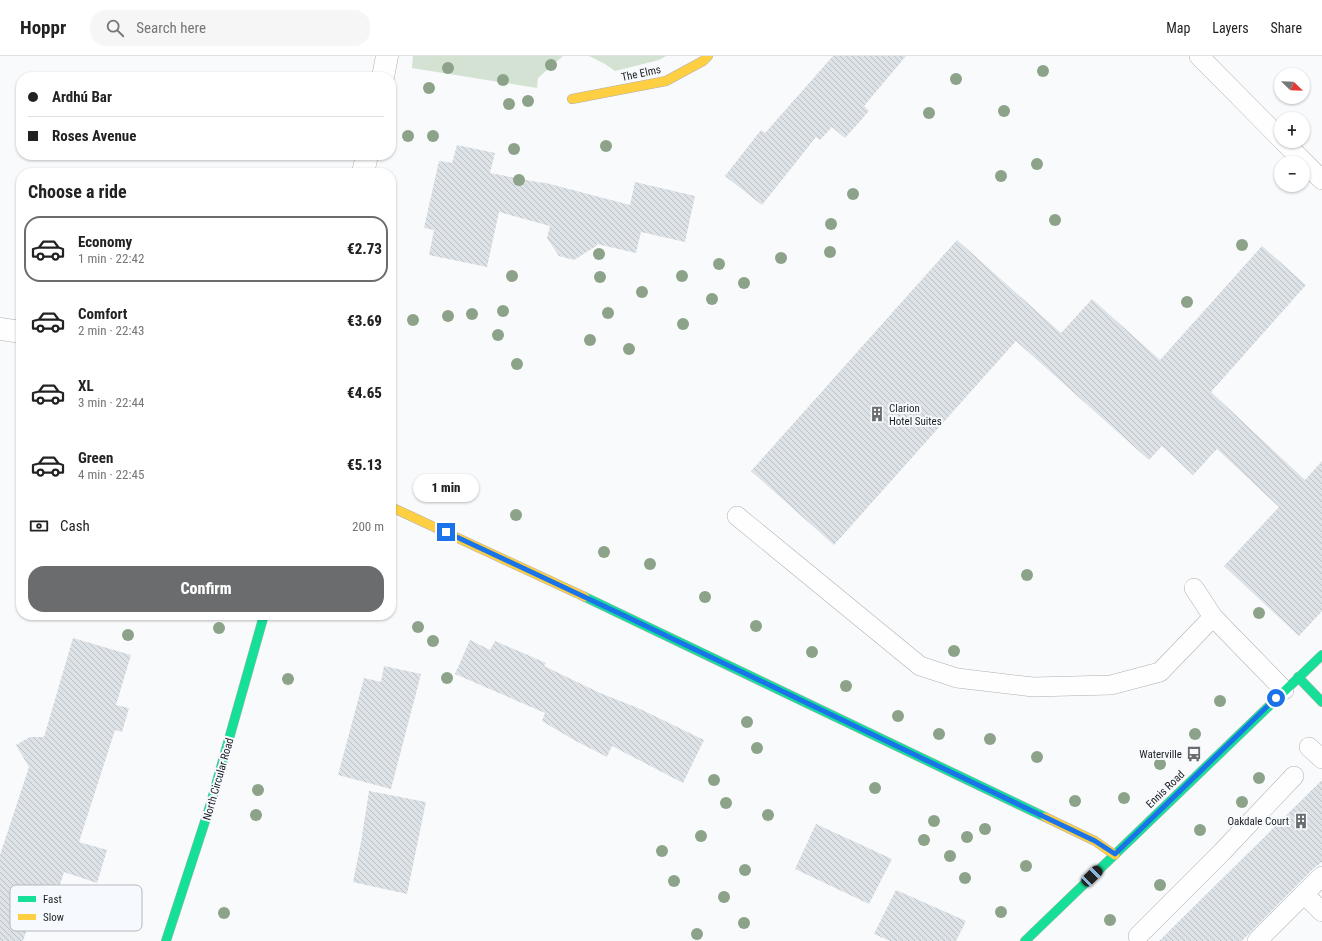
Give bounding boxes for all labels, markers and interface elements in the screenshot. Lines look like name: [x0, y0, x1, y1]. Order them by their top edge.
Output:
search box: [90, 10, 370, 46]
text: Hoppr: [20, 16, 66, 39]
icon: search: [104, 17, 126, 39]
text: Search here: [136, 19, 206, 37]
text: Map: [1166, 20, 1190, 36]
text: Layers: [1212, 20, 1249, 36]
text: Share: [1271, 20, 1302, 36]
street label: The Elms: [620, 63, 662, 84]
north arrow: [1274, 68, 1310, 104]
map controls: [1274, 68, 1310, 192]
text: Ardhú Bar: [52, 88, 112, 106]
button: +: [1274, 112, 1310, 148]
text: Roses Avenue: [52, 127, 136, 145]
button: −: [1274, 156, 1310, 192]
text: Choose a ride: [28, 181, 127, 202]
icon: car: [30, 231, 66, 267]
text: Economy: [78, 233, 132, 251]
text: €2.73: [347, 240, 382, 258]
text: 1 min · 22:42: [78, 251, 144, 266]
icon: car: [30, 303, 66, 339]
text: Comfort: [78, 305, 127, 323]
text: €3.69: [347, 312, 382, 330]
text: 2 min · 22:43: [78, 323, 144, 338]
icon: car: [30, 375, 66, 411]
text: XL: [78, 377, 94, 395]
text: €4.65: [347, 384, 382, 402]
text: 3 min · 22:44: [78, 395, 144, 410]
place label: Clarion Hotel Suites: [889, 402, 942, 428]
building icon: Clarion Hotel Suites: [868, 405, 886, 423]
icon: car: [30, 447, 66, 483]
text: Green: [78, 449, 113, 467]
text: €5.13: [347, 456, 382, 474]
text: 4 min · 22:45: [78, 467, 144, 482]
callout: 1 min: [413, 474, 479, 502]
text: 1 min: [432, 480, 460, 495]
icon: cash: [28, 515, 50, 537]
text: Cash: [60, 517, 90, 535]
text: 200 m: [352, 519, 384, 534]
route end: [437, 523, 455, 541]
button: Confirm: [28, 566, 384, 612]
route start: [1267, 689, 1285, 707]
street label: North Circular Road: [200, 736, 236, 822]
bus stop icon: Waterville: [1185, 745, 1203, 763]
place label: Waterville: [1139, 748, 1182, 761]
street label: Ennis Road: [1143, 768, 1187, 811]
building icon: Oakdale Court: [1292, 812, 1310, 830]
place label: Oakdale Court: [1227, 815, 1289, 828]
car: [1079, 863, 1105, 889]
legend: [10, 885, 142, 931]
text: Fast: [43, 893, 62, 906]
text: Slow: [43, 911, 64, 924]

